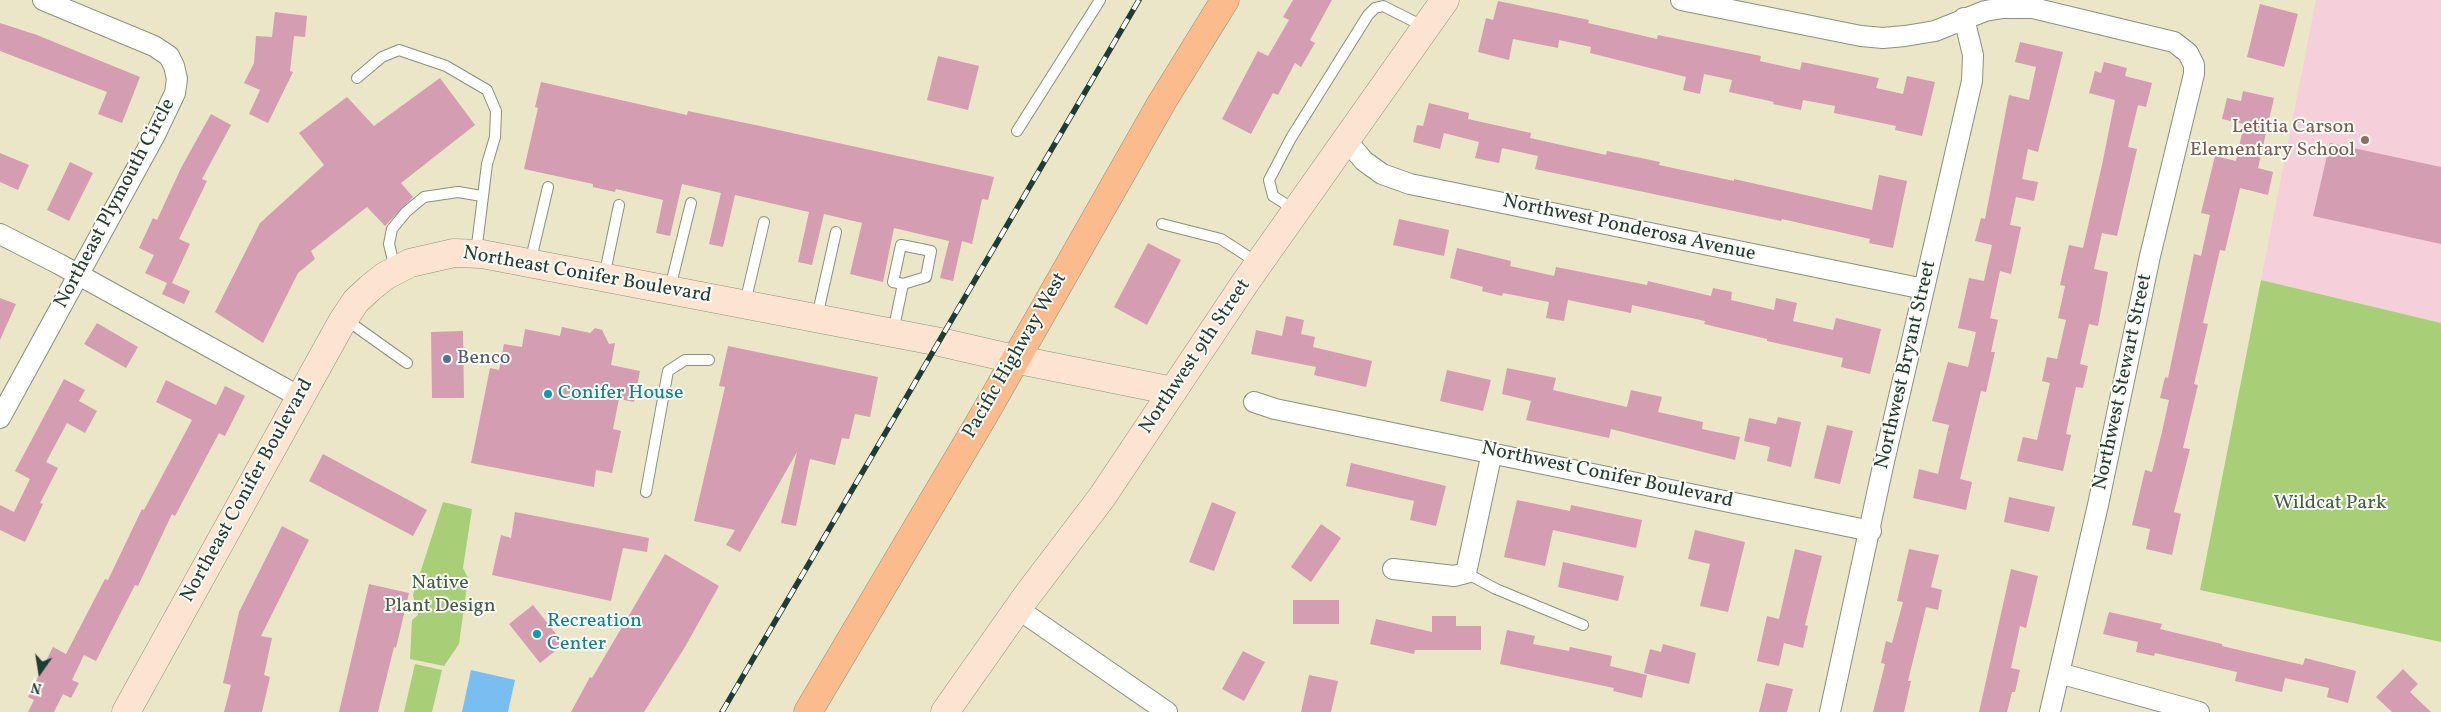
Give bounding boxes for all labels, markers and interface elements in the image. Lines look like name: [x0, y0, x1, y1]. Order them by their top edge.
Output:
street label: Northeast Plymouth Circle: [50, 95, 182, 313]
place label: Letitia Carson Elementary School: [2190, 116, 2355, 163]
marker: Letitia Carson Elementary School: [2359, 134, 2371, 146]
street label: Northwest Ponderosa Avenue: [1500, 190, 1758, 268]
street label: Northeast Conifer Boulevard: [461, 242, 713, 310]
street label: Northwest Bryant Street: [1871, 258, 1943, 472]
street label: Pacific Highway West: [959, 269, 1073, 443]
street label: Northwest Stewart Street: [2089, 272, 2159, 492]
street label: Northwest 9th Street: [1135, 275, 1257, 439]
place label: Benco: [457, 347, 510, 371]
marker: Benco: [441, 353, 453, 365]
street label: Northeast Conifer Boulevard: [176, 375, 320, 607]
place label: Conifer House: [558, 382, 683, 406]
marker: Conifer House: [542, 388, 554, 400]
street label: Northwest Conifer Boulevard: [1479, 438, 1735, 514]
park label: Wildcat Park: [2273, 492, 2387, 516]
park label: Native Plant Design: [384, 572, 496, 619]
place label: Recreation Center: [547, 610, 642, 657]
marker: Recreation Center: [531, 628, 543, 640]
north arrow: [15, 647, 65, 697]
text: N: [29, 677, 44, 698]

